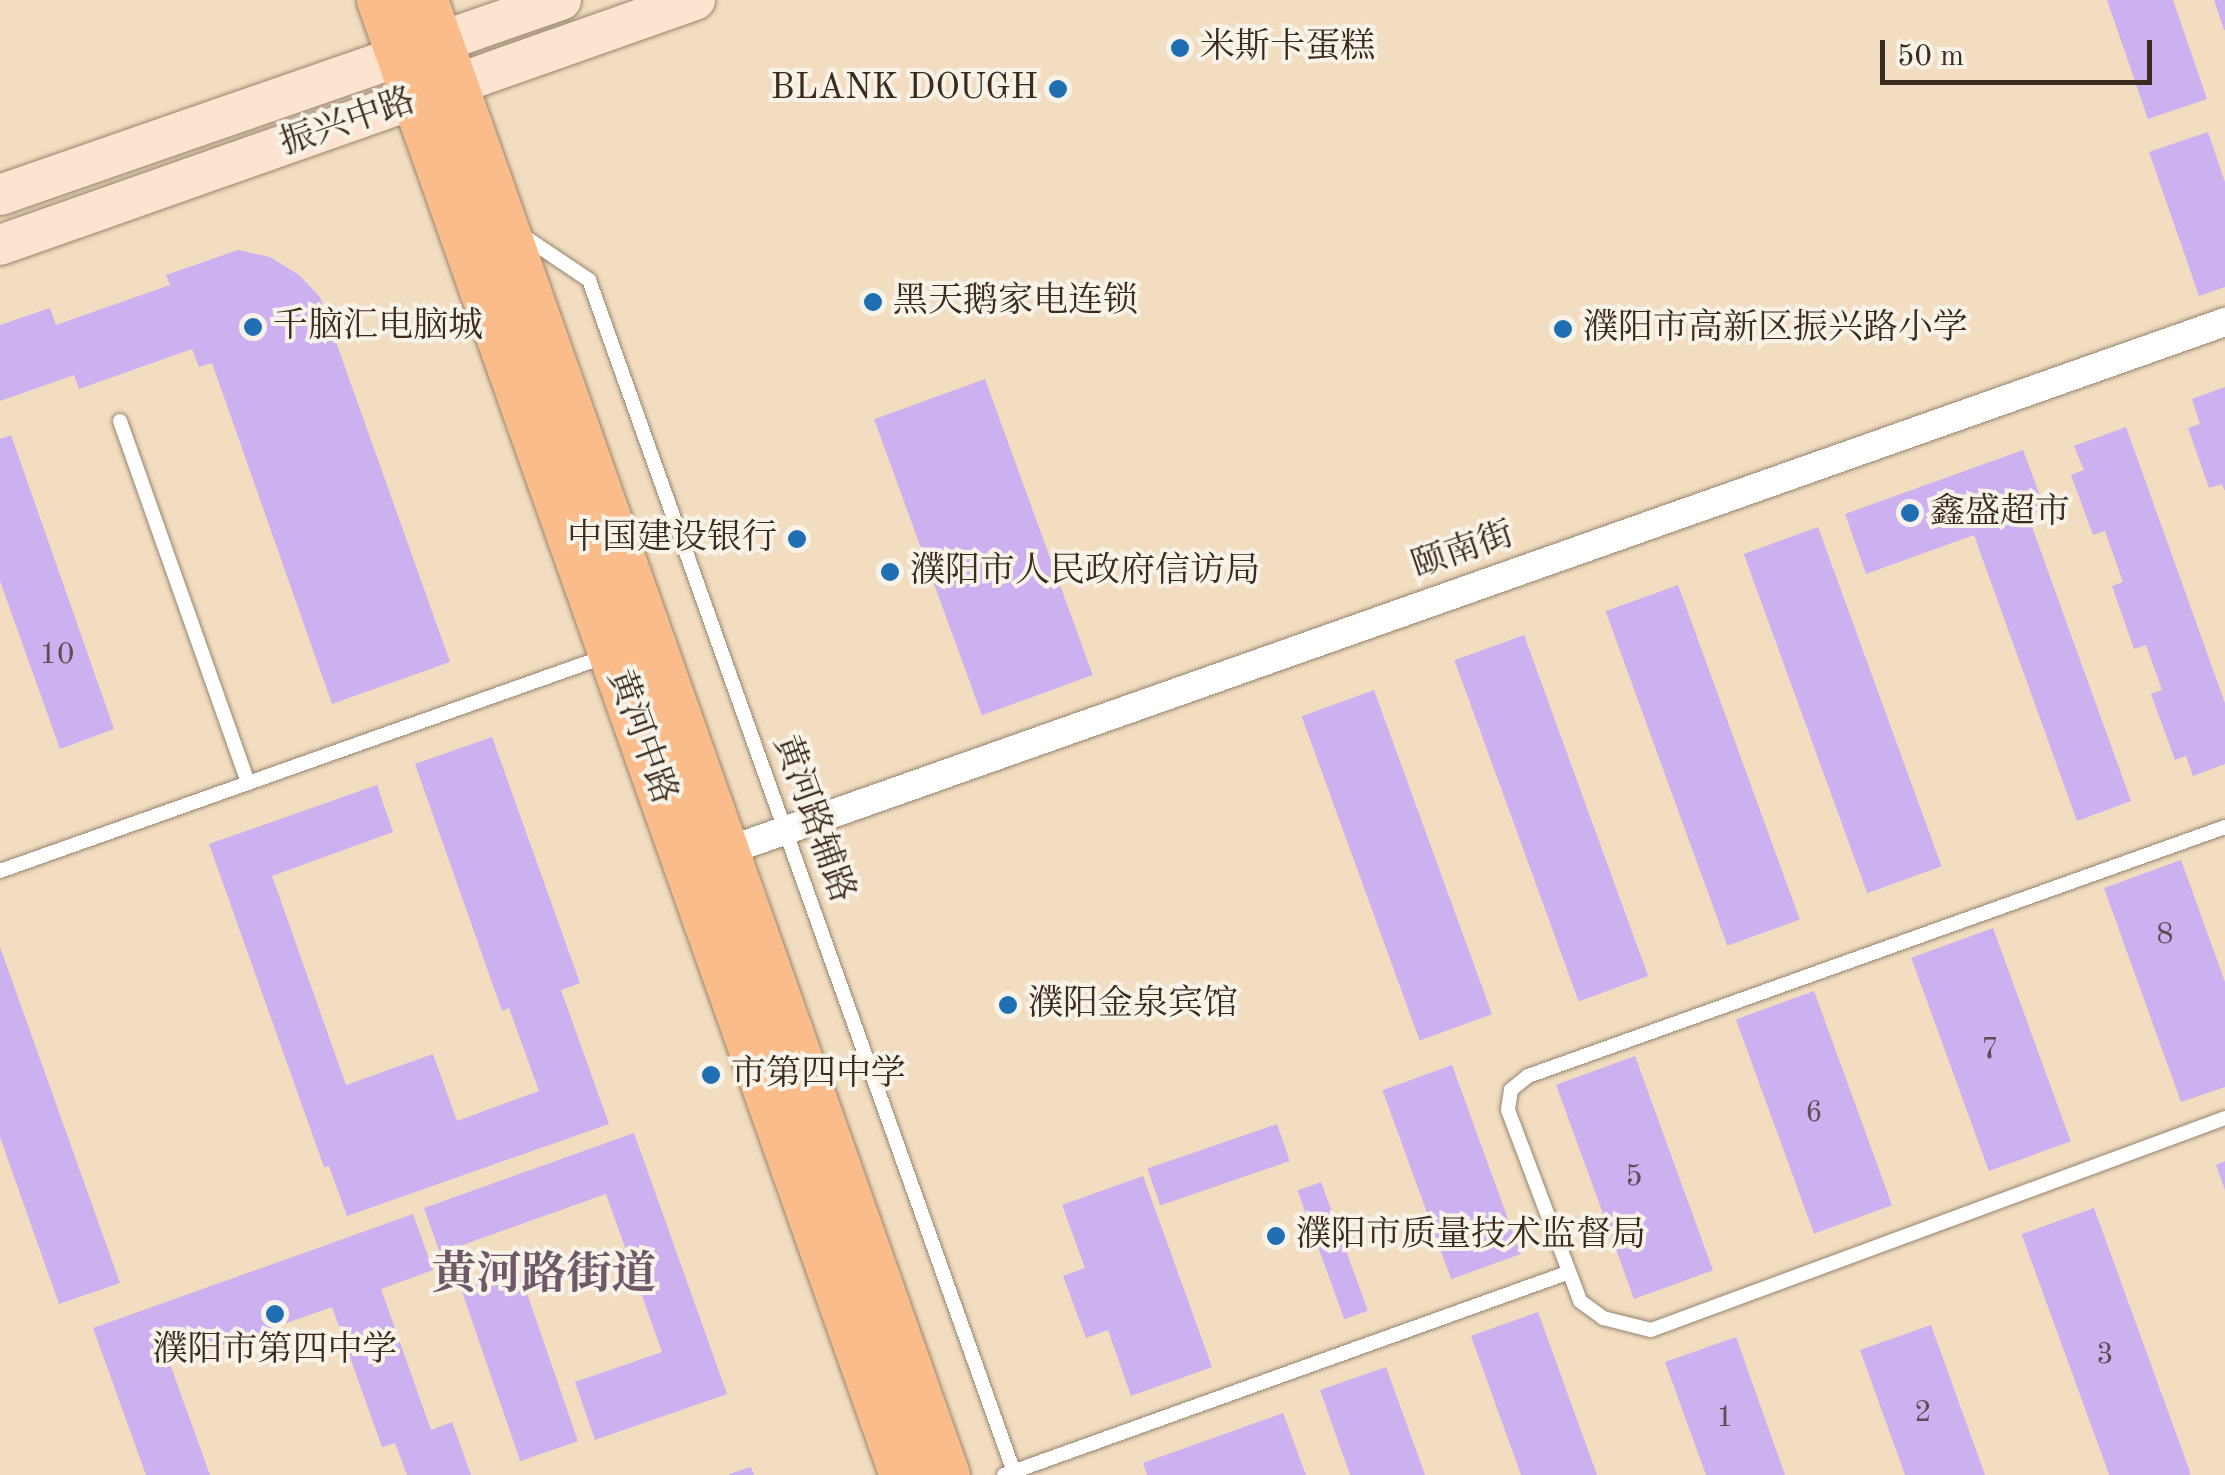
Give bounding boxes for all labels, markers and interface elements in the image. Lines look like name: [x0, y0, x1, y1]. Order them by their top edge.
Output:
scale bar: [1885, 20, 2158, 82]
place label: 米斯卡蛋糕: [1200, 27, 1375, 69]
marker: 米斯卡蛋糕: [1169, 37, 1191, 59]
text: 50 m: [1897, 42, 1964, 72]
place label: BLANK DOUGH: [771, 68, 1038, 110]
marker: BLANK DOUGH: [1047, 78, 1069, 100]
street label: 振兴中路: [275, 80, 421, 166]
place label: 黑天鹅家电连锁: [893, 281, 1138, 323]
marker: 黑天鹅家电连锁: [862, 291, 884, 313]
place label: 千脑汇电脑城: [273, 306, 483, 348]
place label: 濮阳市高新区振兴路小学: [1583, 308, 1968, 350]
marker: 千脑汇电脑城: [242, 316, 264, 338]
marker: 濮阳市高新区振兴路小学: [1552, 318, 1574, 340]
place label: 鑫盛超市: [1930, 492, 2070, 534]
marker: 鑫盛超市: [1899, 502, 1921, 524]
street label: 颐南街: [1407, 514, 1519, 588]
place label: 中国建设银行: [567, 518, 777, 560]
marker: 中国建设银行: [786, 528, 808, 550]
place label: 濮阳市人民政府信访局: [910, 551, 1260, 593]
marker: 濮阳市人民政府信访局: [879, 561, 901, 583]
house number: 10: [40, 637, 74, 673]
street label: 黄河中路: [597, 664, 685, 810]
street label: 黄河路辅路: [763, 730, 863, 908]
house number: 8: [2156, 917, 2174, 953]
place label: 濮阳金泉宾馆: [1028, 984, 1238, 1026]
marker: 濮阳金泉宾馆: [997, 994, 1019, 1016]
house number: 7: [1981, 1032, 1999, 1068]
place label: 市第四中学: [731, 1054, 906, 1096]
marker: 市第四中学: [700, 1064, 722, 1086]
house number: 6: [1805, 1095, 1823, 1131]
house number: 5: [1625, 1159, 1643, 1195]
place label: 濮阳市质量技术监督局: [1296, 1215, 1646, 1257]
marker: 濮阳市质量技术监督局: [1265, 1225, 1287, 1247]
district label: 黄河路街道: [432, 1250, 656, 1304]
marker: 濮阳市第四中学: [264, 1303, 286, 1325]
place label: 濮阳市第四中学: [153, 1330, 397, 1372]
house number: 3: [2096, 1337, 2114, 1373]
house number: 2: [1914, 1395, 1932, 1431]
house number: 1: [1716, 1400, 1734, 1436]

